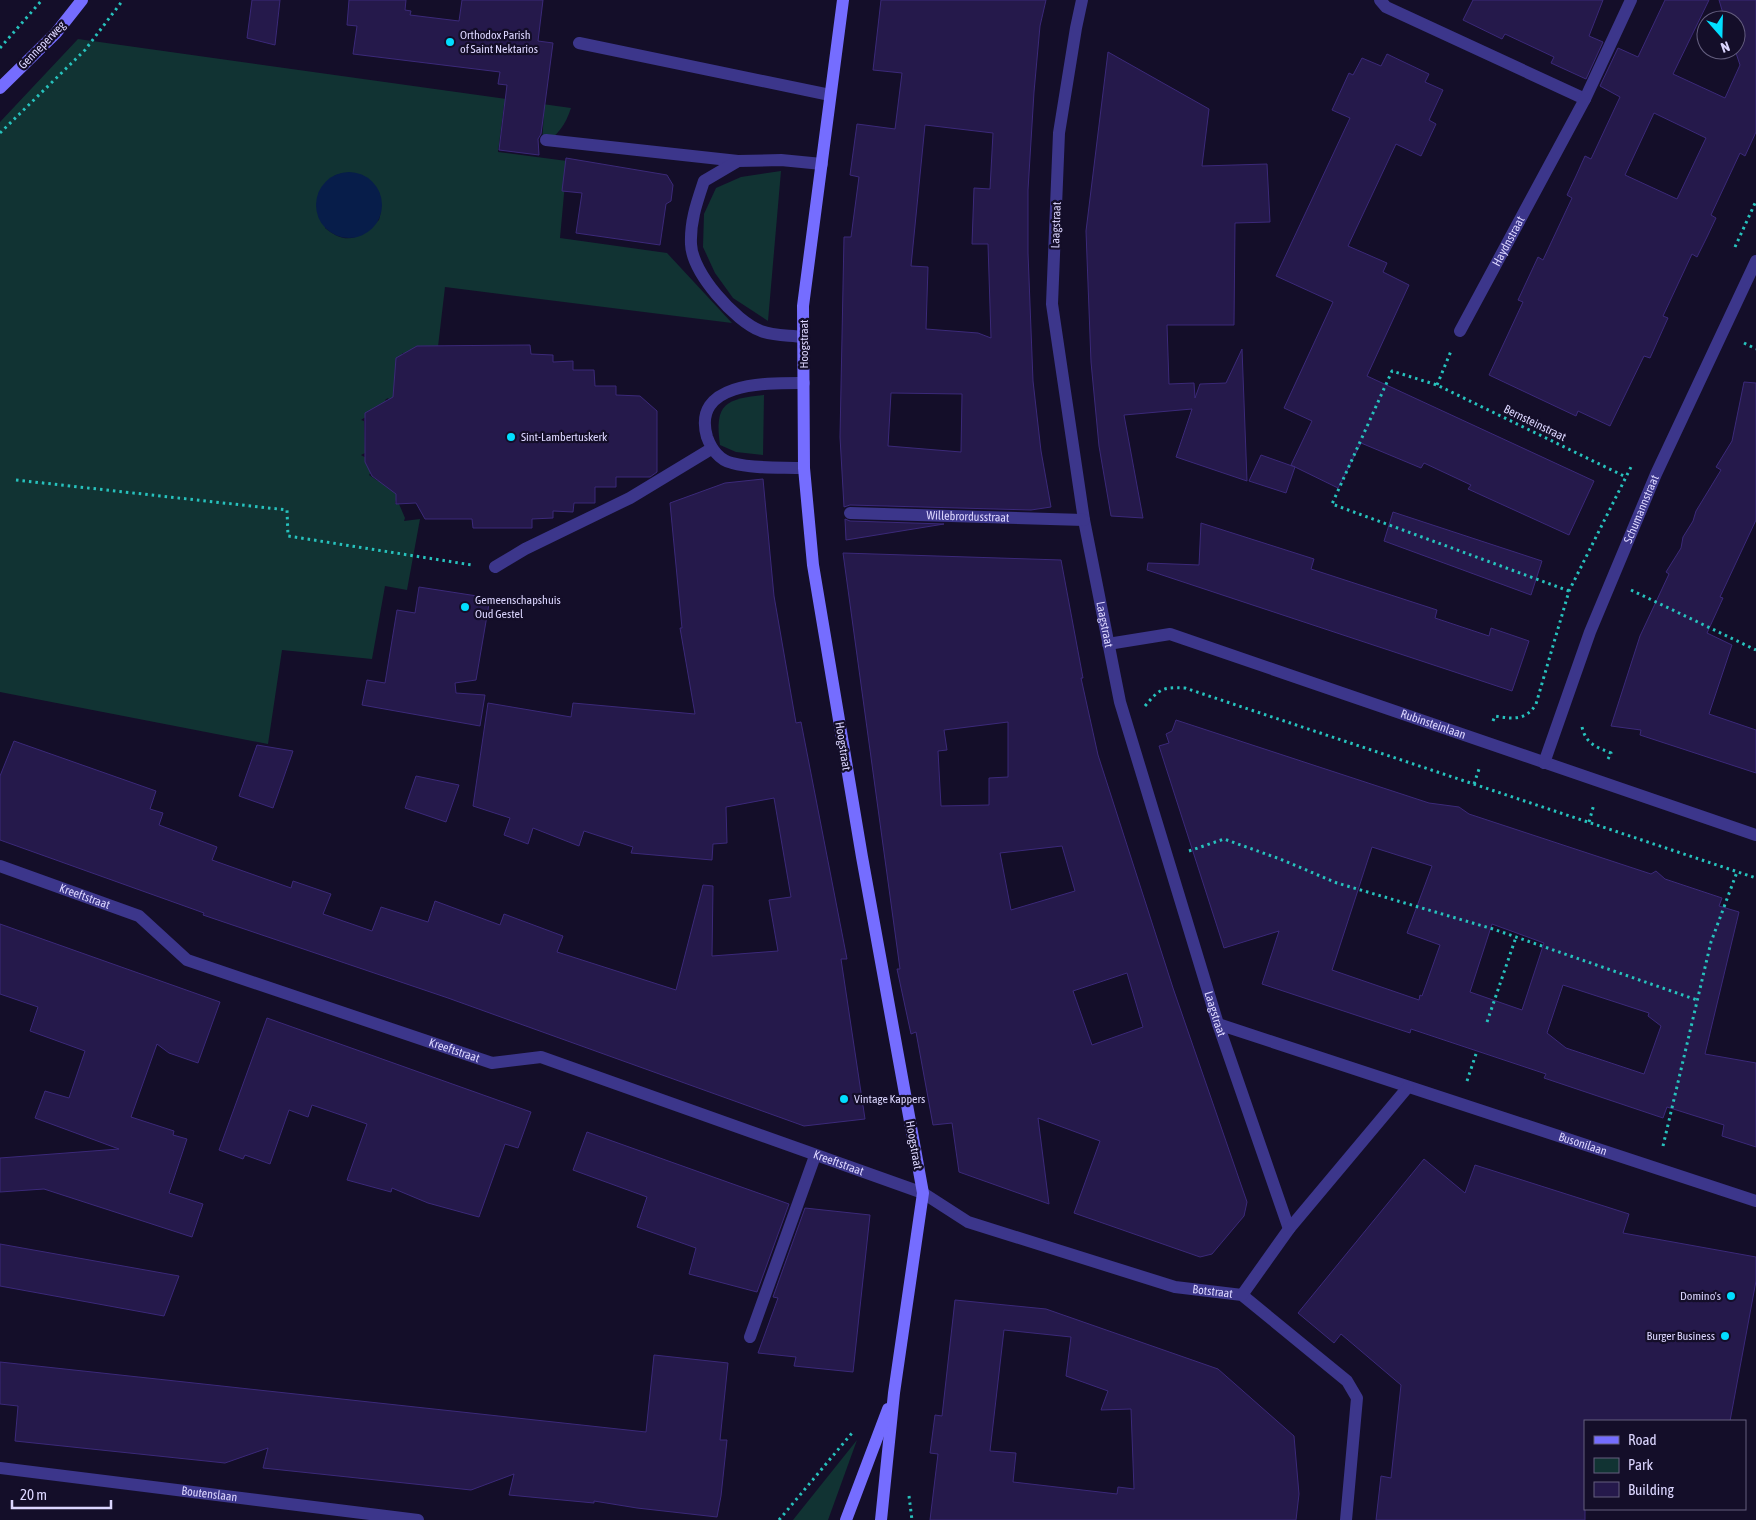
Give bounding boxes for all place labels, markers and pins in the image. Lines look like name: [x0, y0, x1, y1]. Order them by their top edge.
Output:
place label: Orthodox Parish of Saint Nektarios: [460, 28, 538, 56]
marker: Orthodox Parish of Saint Nektarios: [444, 36, 456, 48]
place label: Sint-Lambertuskerk: [521, 430, 608, 444]
marker: Sint-Lambertuskerk: [505, 431, 517, 443]
place label: Gemeenschapshuis Oud Gestel: [475, 593, 561, 621]
marker: Gemeenschapshuis Oud Gestel: [459, 601, 471, 613]
place label: Vintage Kappers: [854, 1092, 925, 1106]
marker: Vintage Kappers: [838, 1093, 850, 1105]
place label: Domino's: [1680, 1289, 1721, 1303]
marker: Domino's: [1725, 1290, 1737, 1302]
place label: Burger Business: [1647, 1329, 1715, 1343]
marker: Burger Business: [1719, 1330, 1731, 1342]

